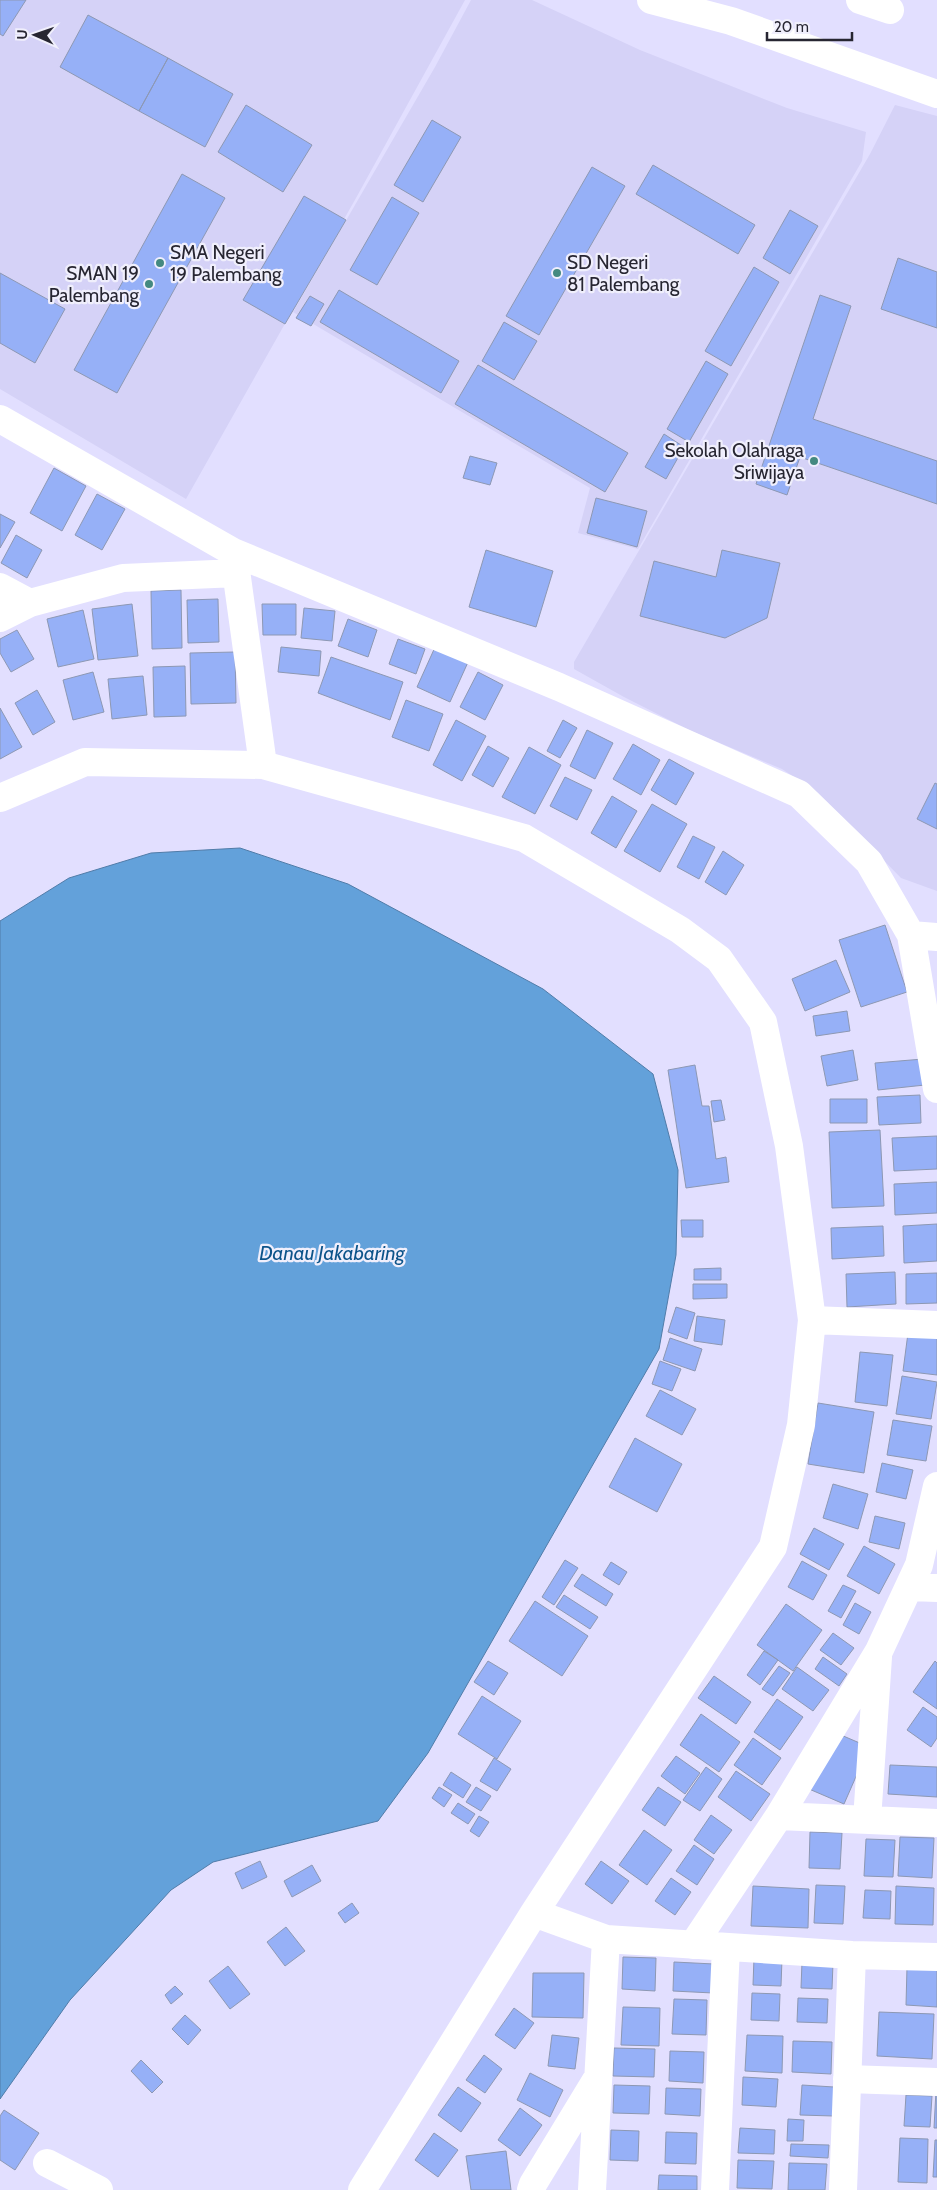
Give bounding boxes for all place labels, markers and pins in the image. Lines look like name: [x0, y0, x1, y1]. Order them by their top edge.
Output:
place label: SMA Negeri 19 Palembang: [170, 241, 282, 286]
place label: SD Negeri 81 Palembang: [567, 251, 680, 296]
marker: SMA Negeri 19 Palembang: [154, 257, 166, 269]
place label: SMAN 19 Palembang: [49, 262, 140, 307]
marker: SD Negeri 81 Palembang: [551, 267, 563, 279]
marker: SMAN 19 Palembang: [143, 278, 155, 290]
place label: Sekolah Olahraga Sriwijaya: [664, 439, 804, 484]
marker: Sekolah Olahraga Sriwijaya: [808, 455, 820, 467]

